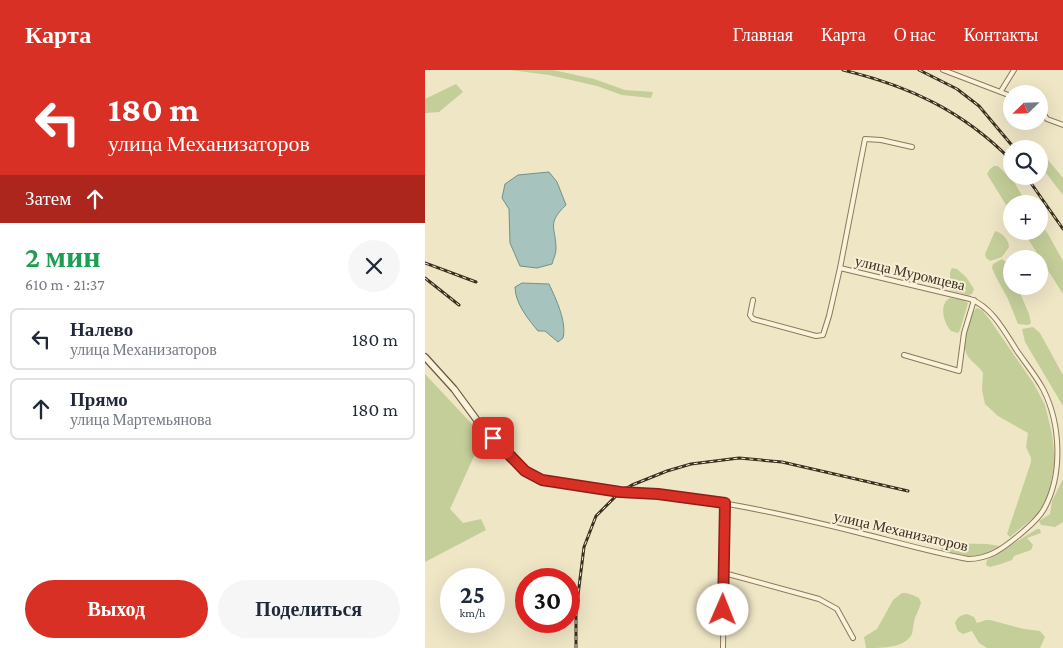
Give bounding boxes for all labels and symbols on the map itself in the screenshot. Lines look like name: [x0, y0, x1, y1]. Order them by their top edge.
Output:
north arrow: [1003, 85, 1047, 130]
street label: улица Муромцева: [853, 253, 967, 294]
pin: [472, 417, 514, 459]
street label: улица Механизаторов: [832, 508, 970, 554]
speed limit sign: 30: [515, 568, 580, 633]
position arrow: [696, 583, 748, 635]

